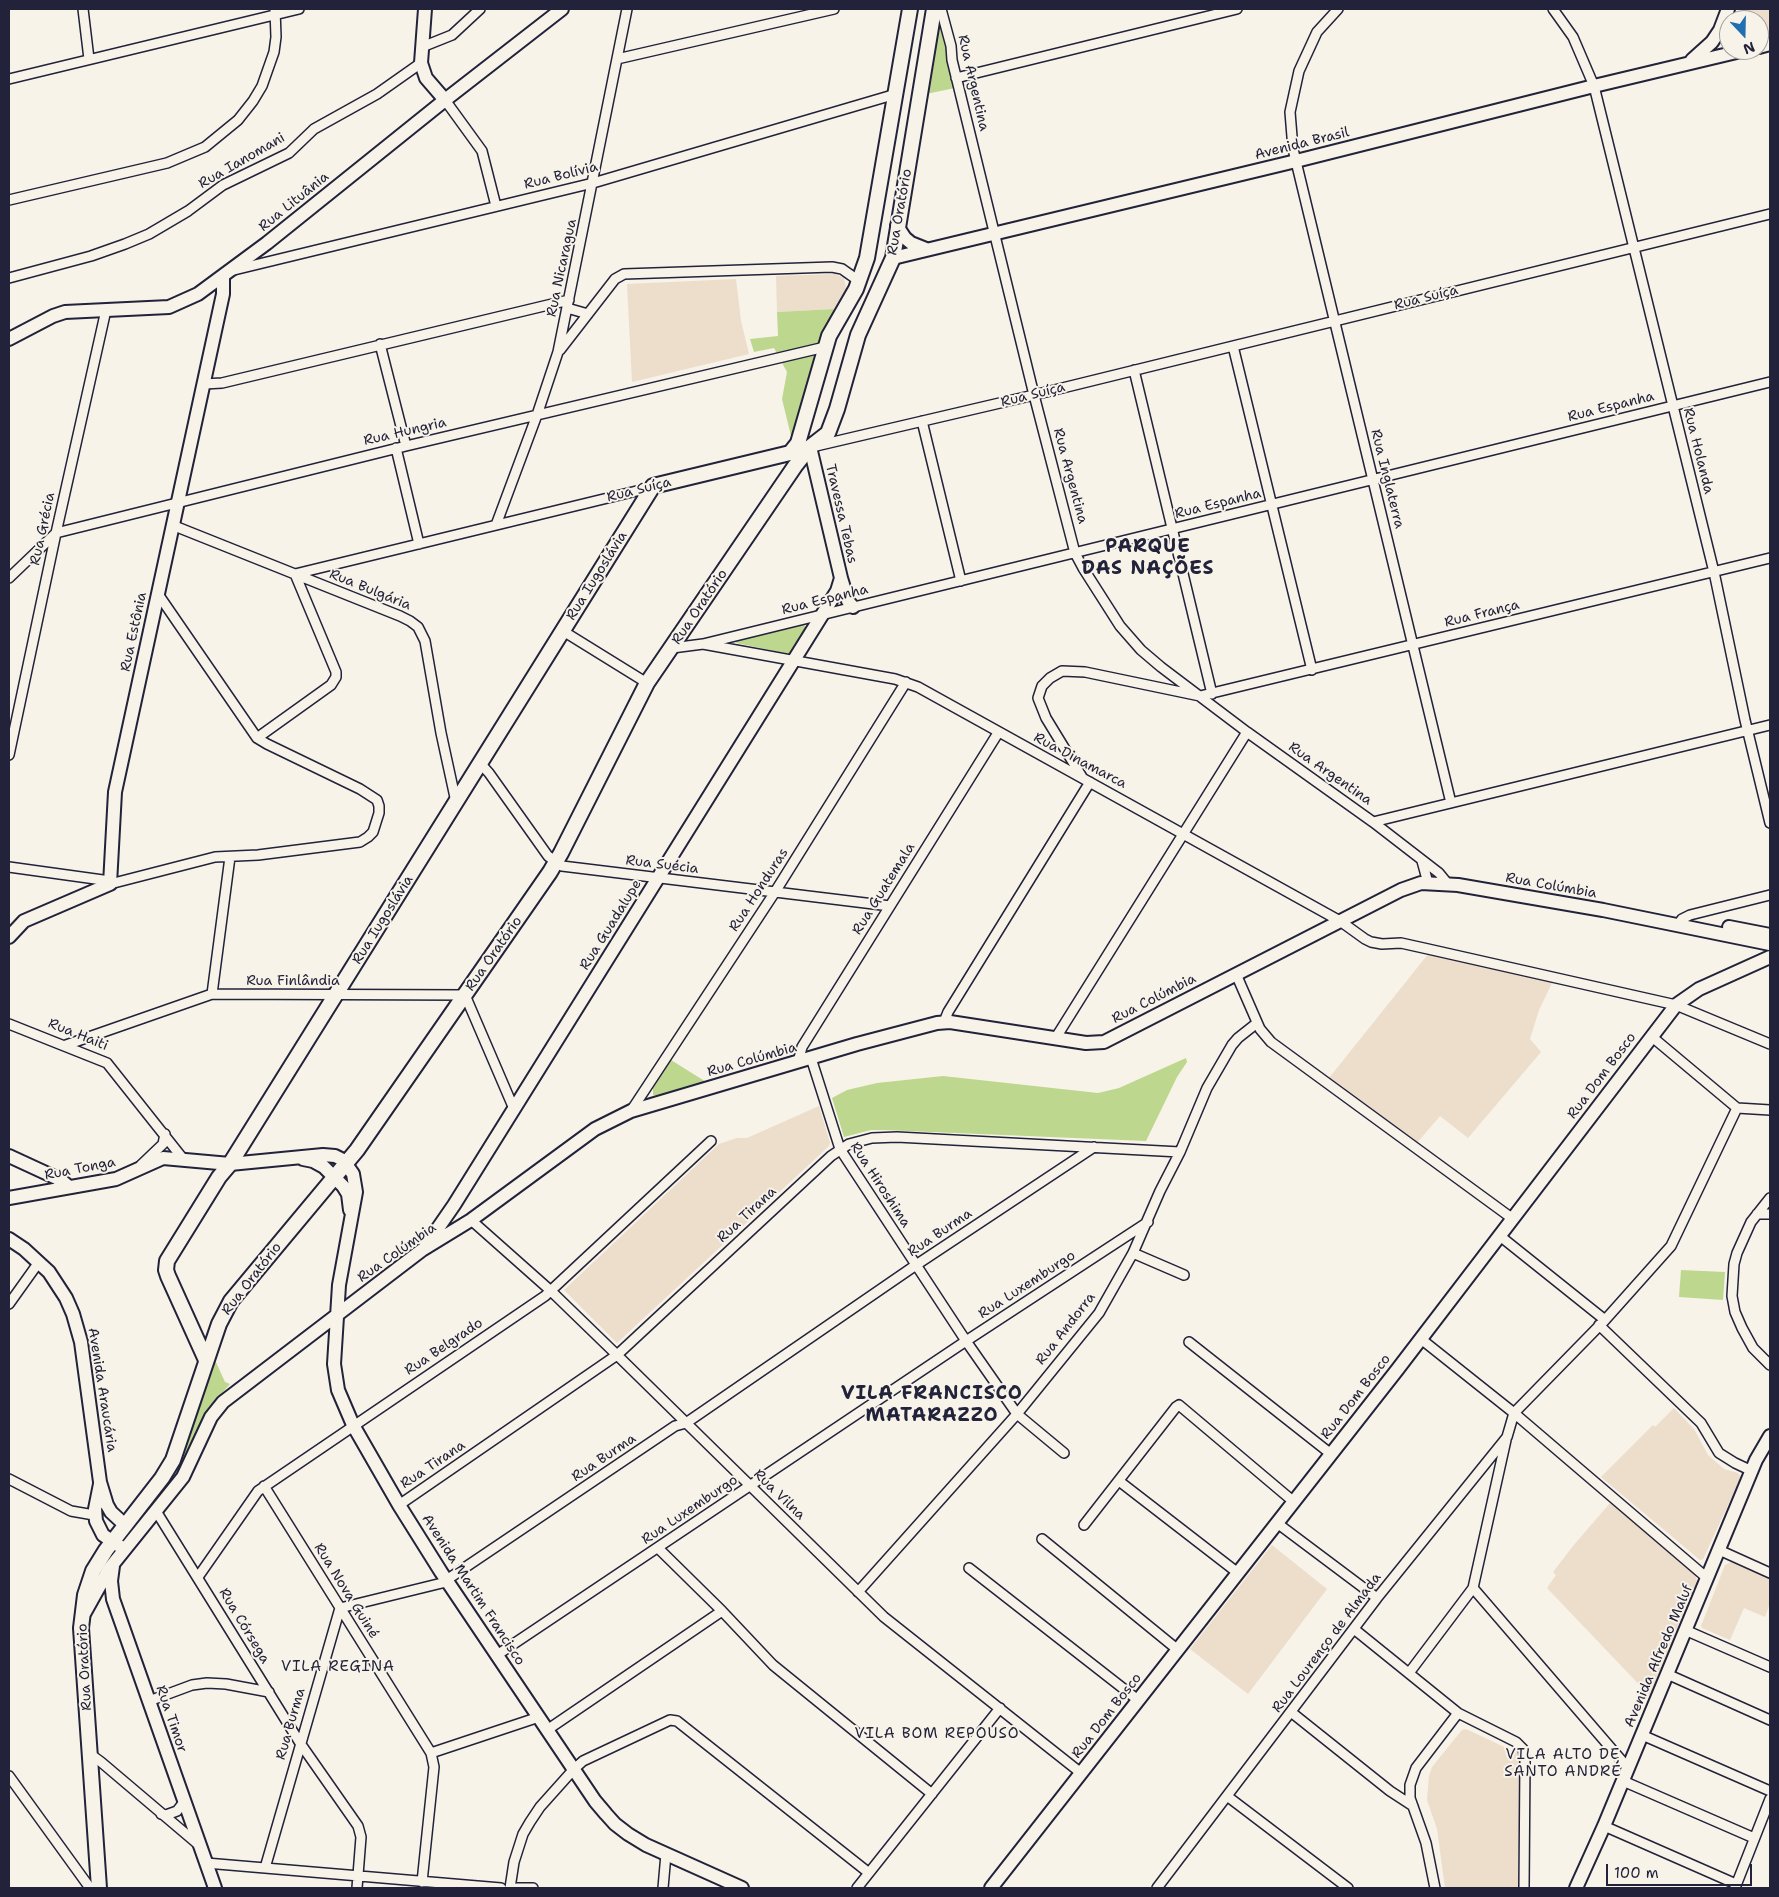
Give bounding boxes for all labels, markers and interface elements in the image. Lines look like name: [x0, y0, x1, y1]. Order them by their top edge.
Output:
north arrow: [1719, 10, 1769, 60]
street label: Rua Argentina: [954, 33, 992, 133]
text: N: [1741, 38, 1757, 58]
street label: Avenida Brasil: [1253, 124, 1351, 164]
street label: Rua Ianomani: [196, 129, 288, 193]
street label: Rua Bolívia: [522, 159, 600, 193]
street label: Rua Oratório: [884, 168, 916, 256]
street label: Rua Lituânia: [256, 169, 332, 235]
street label: Rua Nicaragua: [543, 217, 581, 319]
street label: Rua Suíça: [1392, 282, 1460, 314]
street label: Rua Suíça: [999, 379, 1067, 411]
street label: Rua Espanha: [1566, 388, 1656, 426]
street label: Rua Holanda: [1679, 406, 1717, 496]
street label: Rua Hungria: [362, 414, 448, 450]
street label: Rua Argentina: [1049, 426, 1091, 526]
street label: Rua Inglaterra: [1367, 428, 1407, 530]
street label: Travessa Tebas: [821, 463, 861, 565]
street label: Rua Suíça: [605, 474, 673, 506]
street label: Rua Espanha: [1173, 485, 1263, 523]
street label: Rua Grécia: [27, 491, 59, 567]
street label: Rua Iugoslávia: [563, 528, 631, 624]
district label: PARQUE DAS NAÇÕES: [1080, 536, 1216, 580]
street label: Rua Bulgária: [327, 566, 413, 614]
street label: Rua Oratório: [669, 566, 731, 648]
street label: Rua Espanha: [780, 581, 870, 619]
street label: Rua Estônia: [117, 591, 151, 673]
street label: Rua França: [1443, 597, 1521, 631]
street label: Rua Dinamarca: [1031, 729, 1129, 793]
street label: Rua Argentina: [1285, 739, 1375, 809]
street label: Rua Guatemala: [849, 840, 919, 938]
street label: Rua Honduras: [726, 845, 792, 935]
street label: Rua Suécia: [625, 852, 699, 878]
street label: Rua Colúmbia: [1504, 870, 1598, 902]
street label: Rua Iugoslávia: [349, 872, 417, 968]
street label: Rua Guadalupe: [577, 877, 645, 973]
street label: Rua Oratório: [462, 913, 526, 995]
street label: Rua Colúmbia: [1109, 971, 1199, 1027]
street label: Rua Finlândia: [246, 973, 340, 989]
street label: Rua Haiti: [46, 1015, 110, 1055]
street label: Rua Dom Bosco: [1564, 1030, 1640, 1122]
street label: Rua Colúmbia: [705, 1039, 799, 1081]
street label: Rua Hiroshima: [846, 1139, 914, 1231]
street label: Rua Tonga: [43, 1154, 117, 1184]
street label: Rua Tirana: [714, 1183, 780, 1247]
street label: Rua Burma: [905, 1205, 975, 1261]
street label: Rua Colúmbia: [354, 1220, 440, 1286]
street label: Rua Oratório: [218, 1239, 286, 1319]
street label: Rua Luxemburgo: [975, 1247, 1079, 1323]
street label: Rua Andorra: [1033, 1290, 1099, 1368]
street label: Rua Belgrado: [402, 1315, 486, 1379]
street label: Avenida Araucária: [84, 1327, 120, 1453]
street label: Rua Dom Bosco: [1317, 1351, 1395, 1443]
district label: VILA FRANCISCO MATARAZZO: [839, 1383, 1025, 1427]
street label: Rua Burma: [569, 1430, 639, 1486]
street label: Rua Tirana: [397, 1437, 469, 1493]
street label: Rua Vilna: [750, 1466, 808, 1524]
street label: Rua Luxemburgo: [639, 1472, 741, 1548]
street label: Avenida Martim Francisco: [418, 1511, 528, 1669]
street label: Rua Nova Guiné: [310, 1540, 382, 1642]
street label: Rua Lourenço de Almada: [1269, 1570, 1385, 1716]
street label: Avenida Alfredo Maluf: [1621, 1582, 1697, 1730]
street label: Rua Córsega: [215, 1585, 273, 1667]
street label: Rua Oratório: [74, 1623, 96, 1711]
district label: VILA REGINA: [280, 1658, 396, 1676]
street label: Rua Dom Bosco: [1068, 1670, 1146, 1762]
street label: Rua Timor: [152, 1683, 190, 1755]
street label: Rua Burma: [273, 1686, 309, 1762]
district label: VILA BOM REPOUSO: [853, 1725, 1021, 1743]
district label: VILA ALTO DE SANTO ANDRÉ: [1503, 1746, 1623, 1781]
scale bar: [1609, 1854, 1755, 1886]
text: 100 m: [1614, 1863, 1659, 1883]

